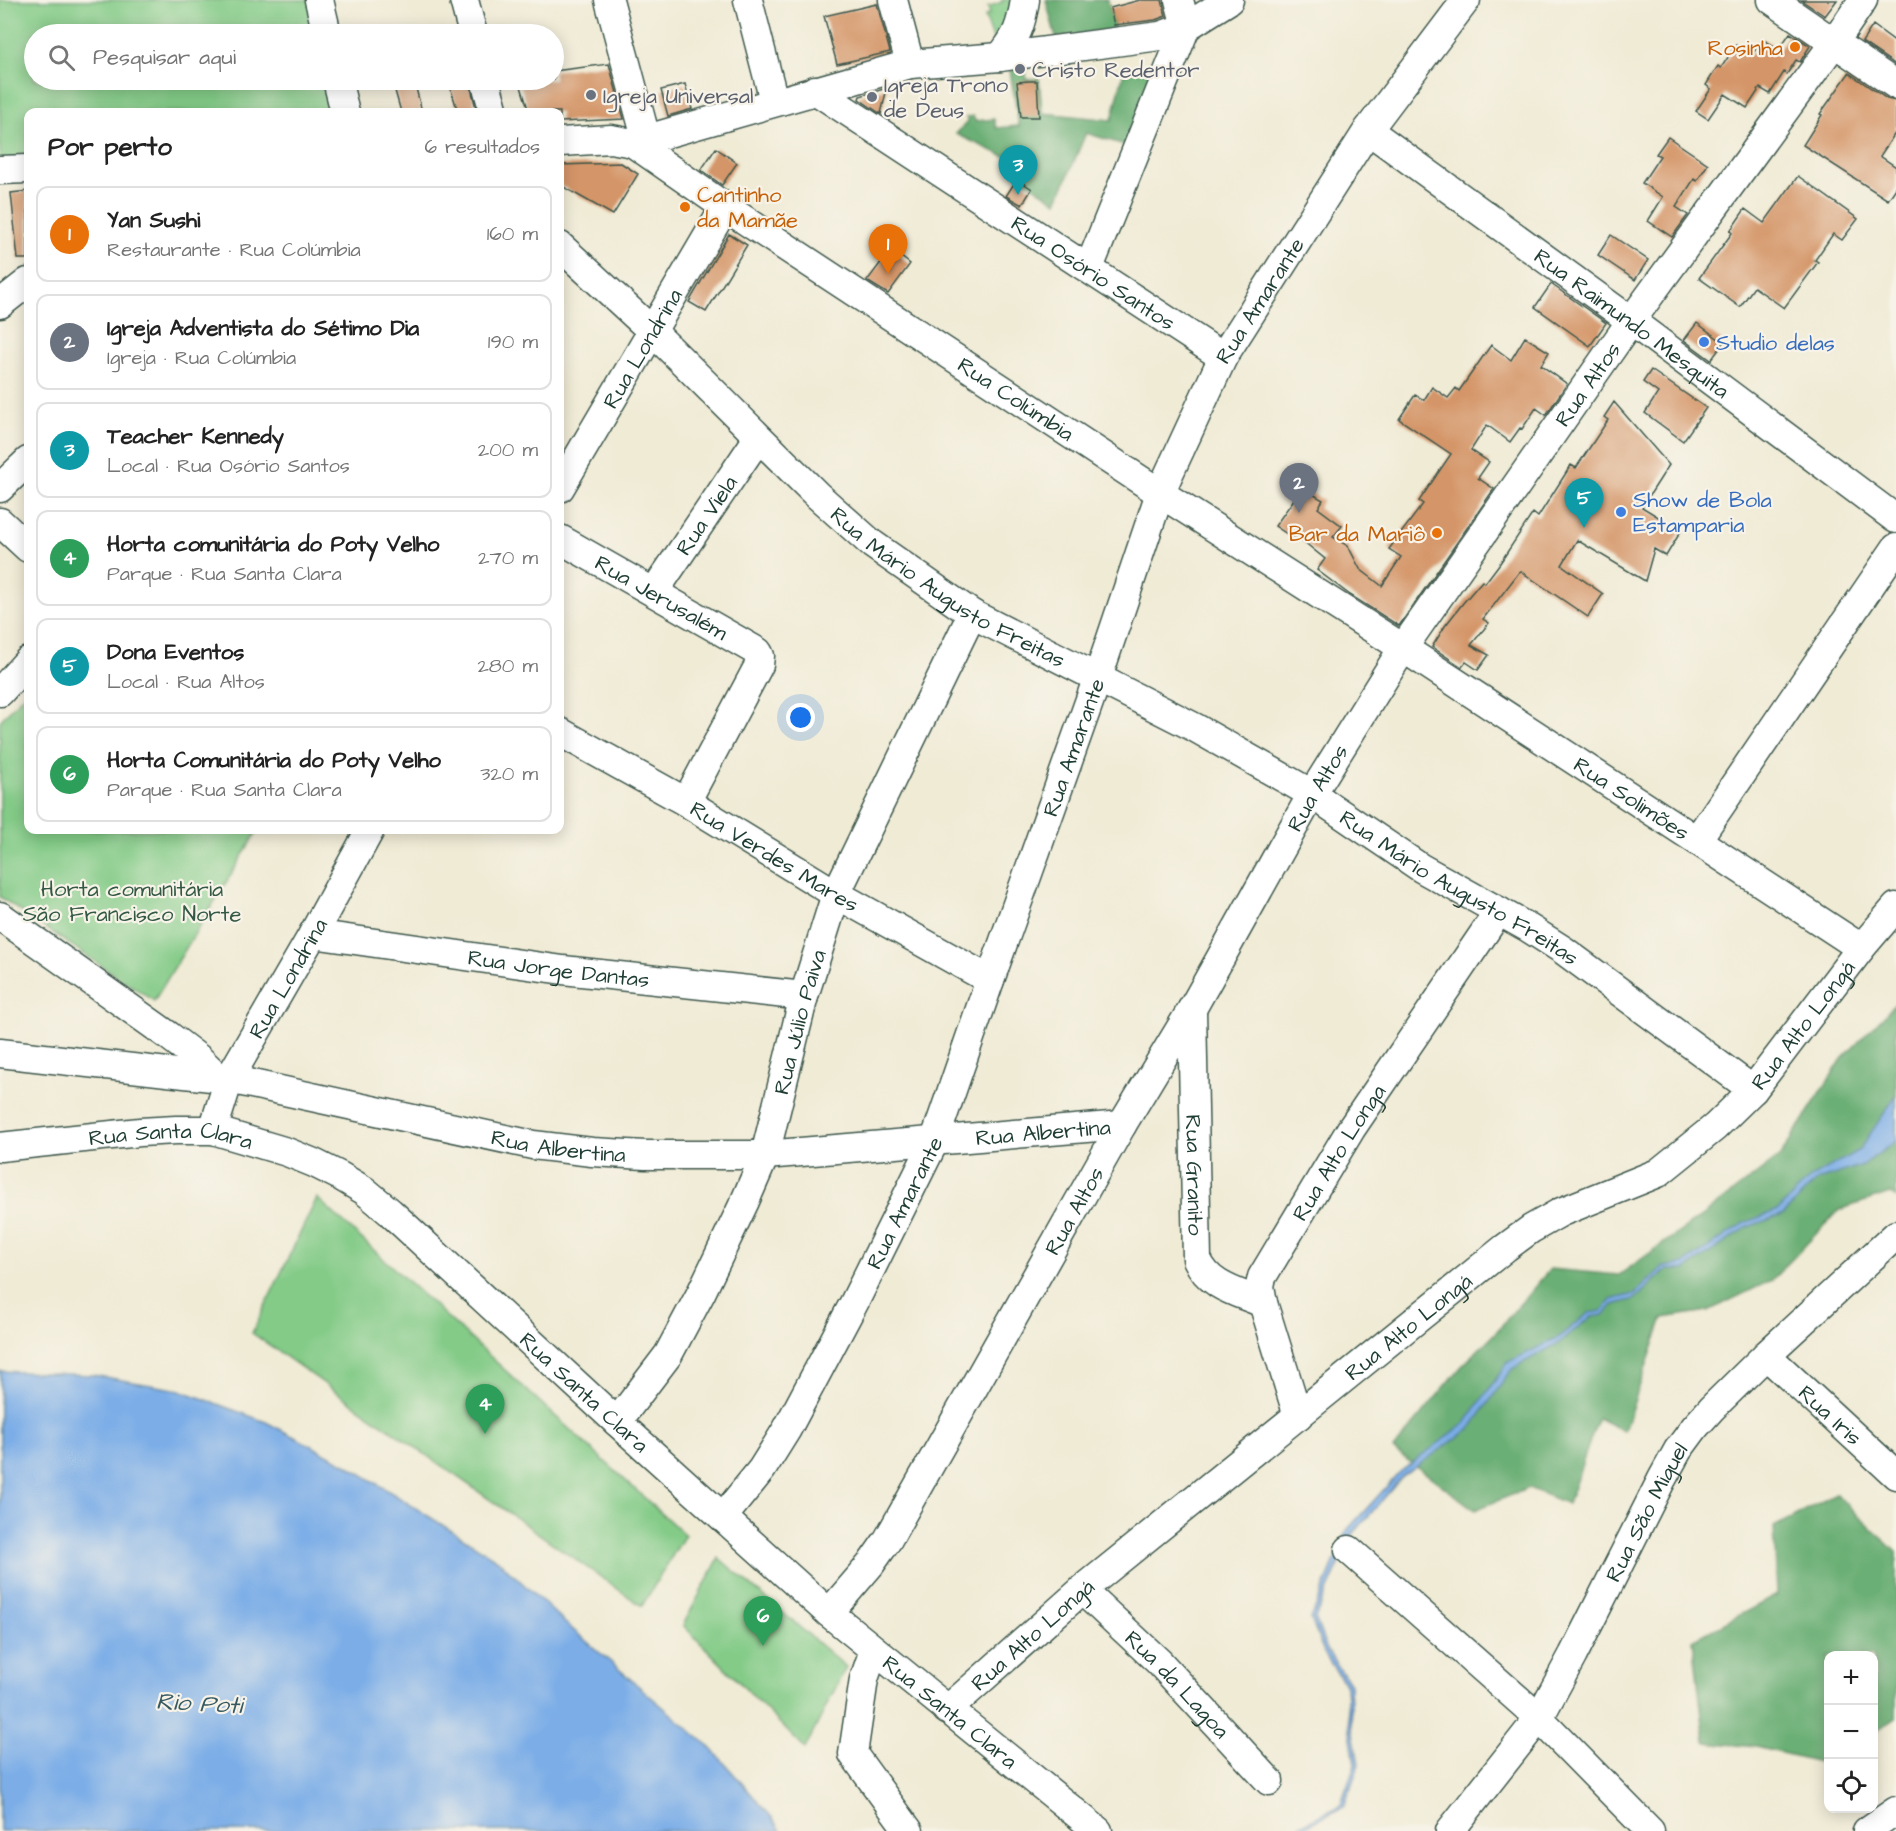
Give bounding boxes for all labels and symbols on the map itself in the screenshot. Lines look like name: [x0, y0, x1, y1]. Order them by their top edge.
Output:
place label: Rosinha: [1707, 33, 1783, 64]
marker: Rosinha: [1788, 40, 1802, 54]
place label: Cristo Redentor: [1032, 55, 1199, 86]
marker: Cristo Redentor: [1013, 62, 1027, 76]
place label: Igreja Trono de Deus: [884, 70, 1009, 126]
place label: Igreja Universal: [603, 81, 753, 113]
marker: Igreja Universal: [584, 88, 598, 102]
marker: Igreja Trono de Deus: [865, 90, 879, 104]
pin: 3: [998, 146, 1038, 195]
place label: Cantinho da Mamãe: [697, 180, 798, 236]
marker: Cantinho da Mamãe: [678, 200, 692, 214]
street label: Rua Osório Santos: [1005, 209, 1181, 339]
pin: 1: [868, 224, 908, 274]
street label: Rua Amarante: [1209, 232, 1313, 370]
street label: Rua Raimundo Mesquita: [1527, 241, 1735, 406]
street label: Rua Londrina: [596, 283, 691, 415]
place label: Studio delas: [1716, 328, 1835, 359]
marker: Studio delas: [1697, 335, 1711, 349]
street label: Rua Altos: [1548, 336, 1629, 433]
street label: Rua Colúmbia: [951, 350, 1080, 449]
pin: 2: [1280, 464, 1318, 513]
street label: Rua Viela: [669, 470, 745, 562]
pin: 5: [1564, 478, 1604, 528]
place label: Show de Bola Estamparia: [1633, 485, 1772, 541]
street label: Rua Mário Augusto Freitas: [823, 500, 1070, 676]
marker: Show de Bola Estamparia: [1614, 505, 1628, 519]
place label: Bar da Mariô: [1289, 519, 1426, 550]
marker: Bar da Mariô: [1430, 526, 1444, 540]
street label: Rua Jerusalém: [589, 548, 733, 649]
street label: Rua Amarante: [1036, 674, 1113, 821]
your location: [786, 703, 815, 732]
street label: Rua Altos: [1280, 739, 1356, 838]
street label: Rua Solimões: [1567, 750, 1695, 849]
street label: Rua Verdes Mares: [684, 794, 864, 921]
street label: Rua Mário Augusto Freitas: [1333, 803, 1585, 974]
park label: Horta comunitária São Francisco Norte: [23, 874, 241, 930]
street label: Rua Londrina: [242, 913, 336, 1045]
street label: Rua Jorge Dantas: [466, 942, 651, 996]
street label: Rua Júlio Paiva: [766, 946, 835, 1098]
street label: Rua Alto Longá: [1744, 954, 1863, 1097]
street label: Rua Alto Longa: [1285, 1079, 1394, 1227]
street label: Rua Albertina: [974, 1112, 1112, 1154]
street label: Rua Granito: [1177, 1114, 1211, 1236]
street label: Rua Santa Clara: [87, 1116, 256, 1158]
street label: Rua Albertina: [488, 1122, 626, 1171]
street label: Rua Amarante: [859, 1131, 951, 1275]
street label: Rua Altos: [1038, 1162, 1112, 1261]
street label: Rua Alto Longá: [1339, 1267, 1479, 1388]
street label: Rua Santa Clara: [512, 1325, 655, 1460]
street label: Rua Iris: [1791, 1378, 1868, 1453]
pin: 4: [466, 1384, 504, 1434]
street label: Rua São Miguel: [1598, 1436, 1696, 1588]
street label: Rua Alto Longá: [965, 1572, 1101, 1699]
pin: 6: [744, 1596, 783, 1646]
street label: Rua da Lagoa: [1117, 1624, 1236, 1746]
street label: Rua Santa Clara: [875, 1648, 1024, 1777]
water label: Rio Poti: [155, 1685, 246, 1723]

